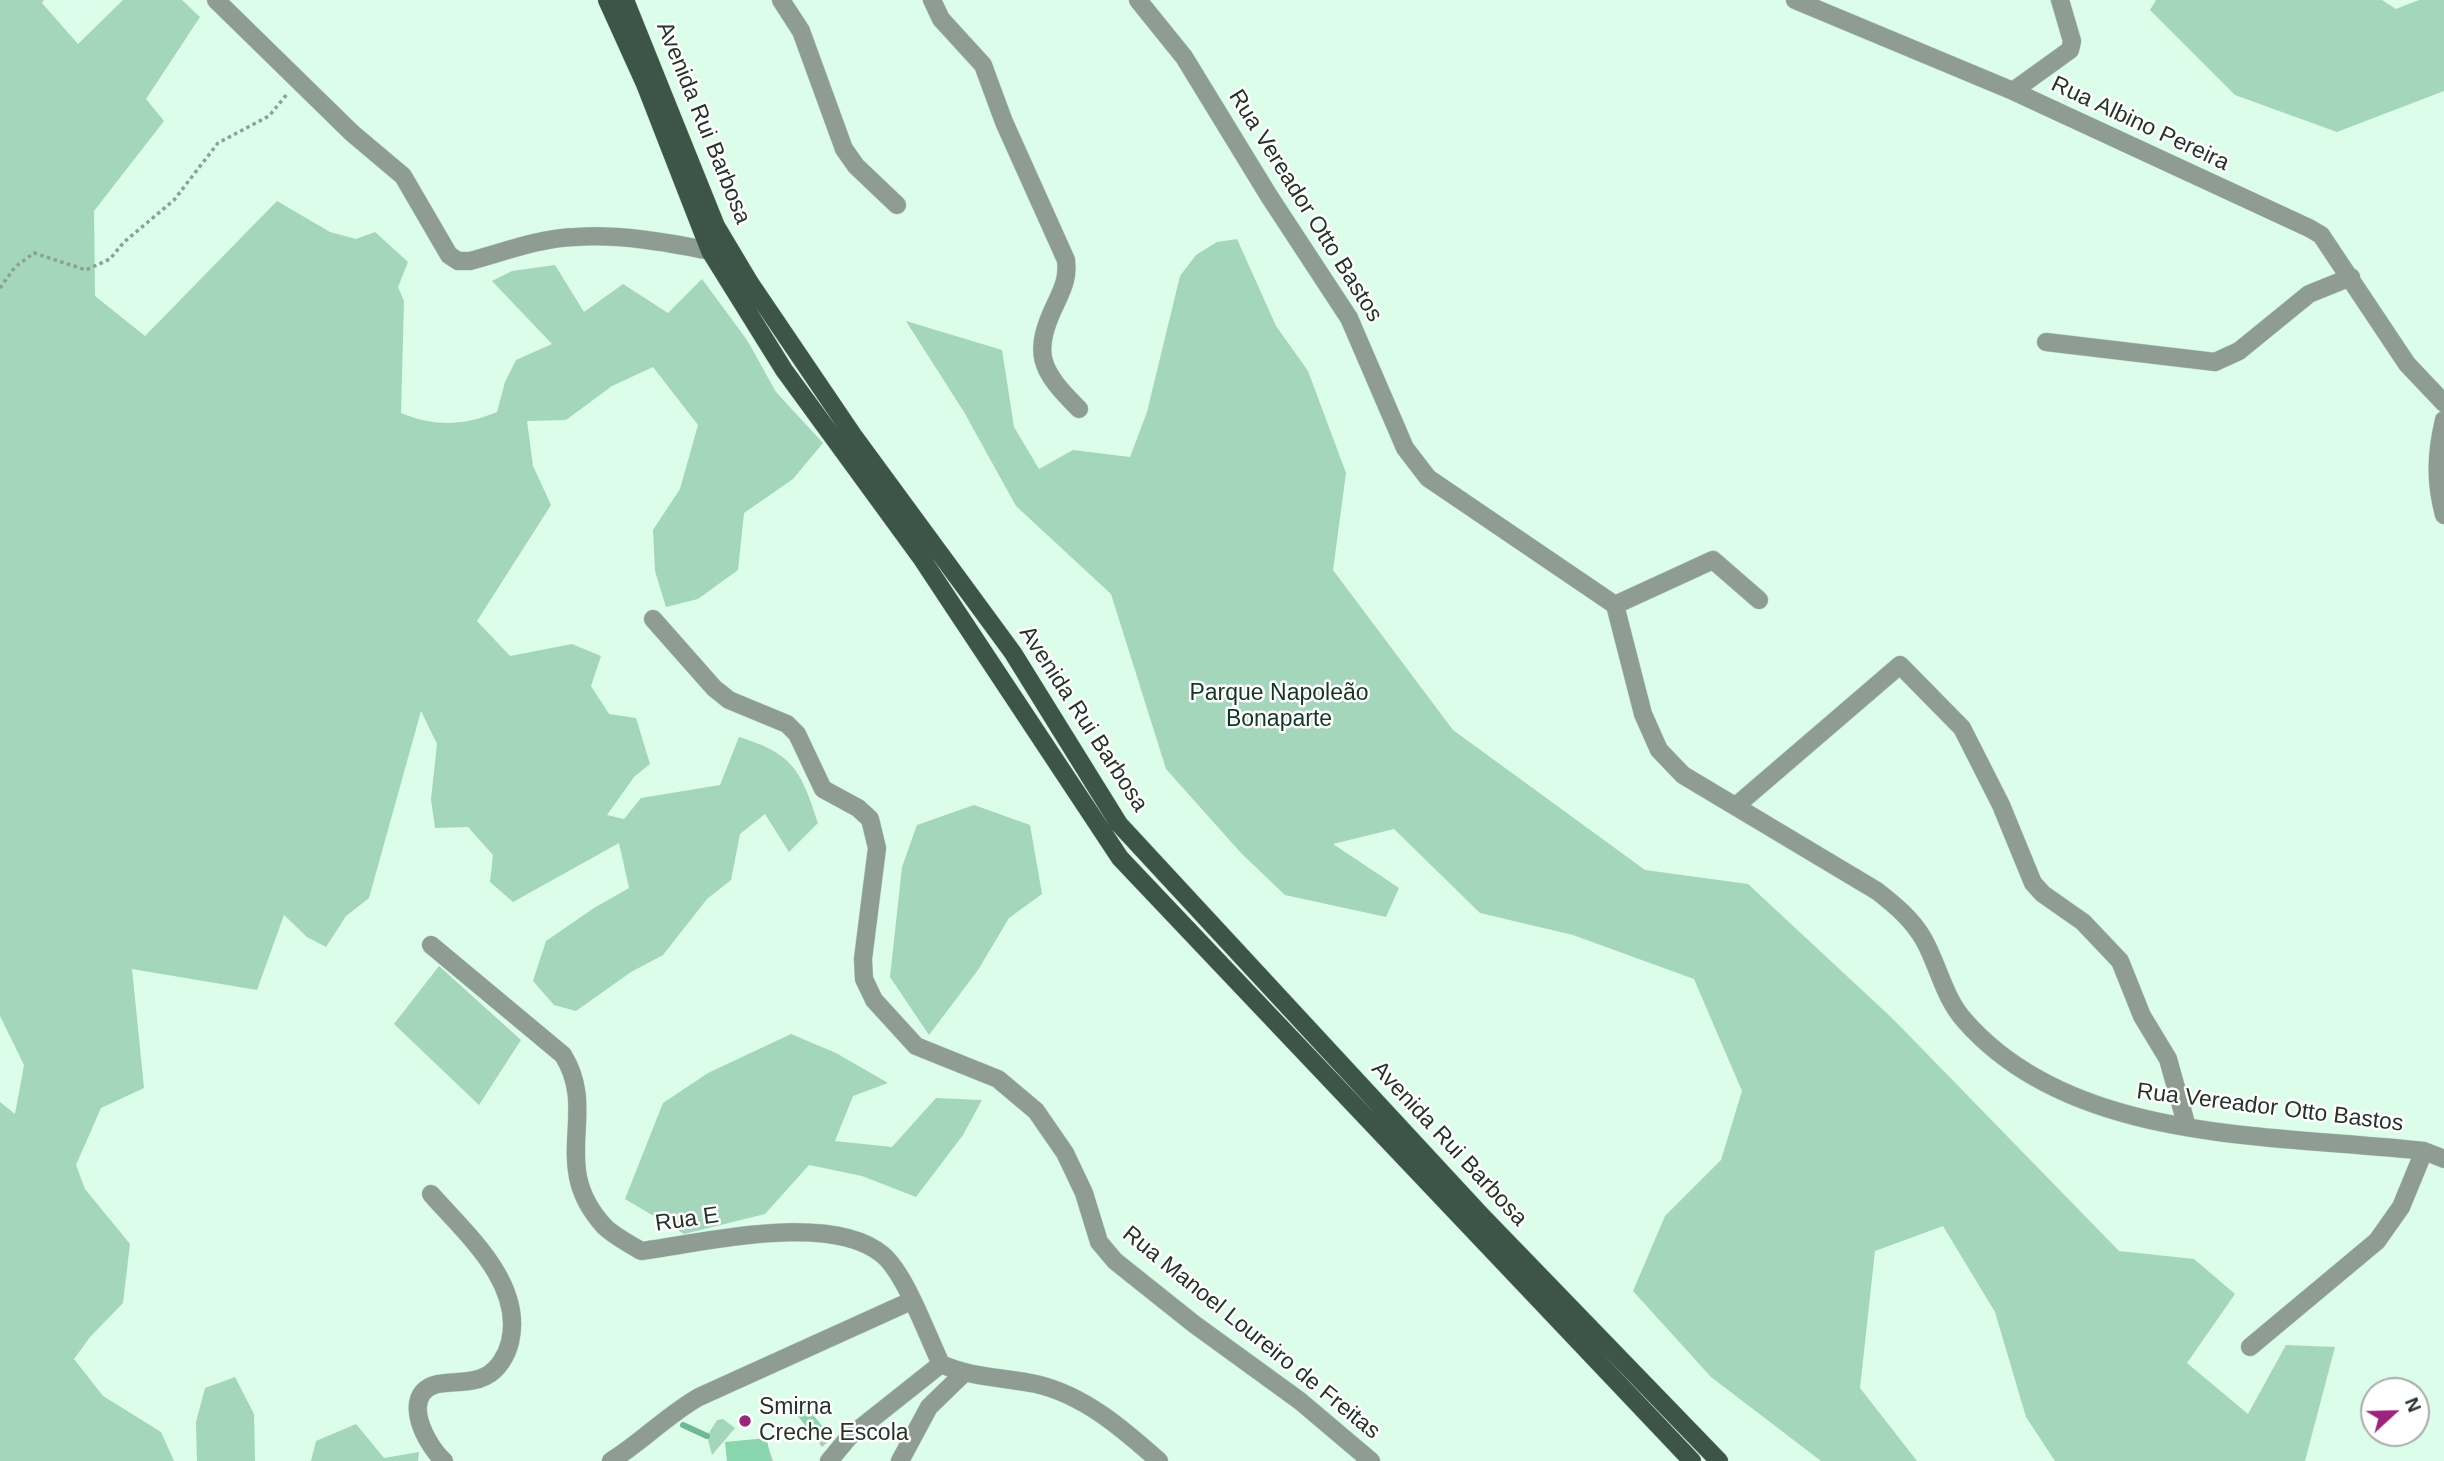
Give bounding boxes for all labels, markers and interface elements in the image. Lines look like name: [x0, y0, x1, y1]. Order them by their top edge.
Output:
street label: Avenida Rui Barbosa: [650, 18, 756, 228]
street label: Rua Albino Pereira: [2047, 71, 2233, 177]
street label: Rua Vereador Otto Bastos: [1222, 85, 1388, 327]
street label: Avenida Rui Barbosa: [1013, 621, 1153, 817]
park label: Parque Napoleão Bonaparte: [1189, 680, 1369, 734]
street label: Avenida Rui Barbosa: [1365, 1056, 1533, 1232]
street label: Rua Vereador Otto Bastos: [2135, 1078, 2405, 1138]
street label: Rua E: [653, 1202, 721, 1238]
street label: Rua Manoel Loureiro de Freitas: [1117, 1220, 1385, 1446]
north arrow: [2360, 1377, 2430, 1447]
place label: Smirna Creche Escola: [759, 1394, 909, 1448]
text: N: [2401, 1394, 2425, 1415]
marker: Smirna Creche Escola: [737, 1413, 753, 1429]

